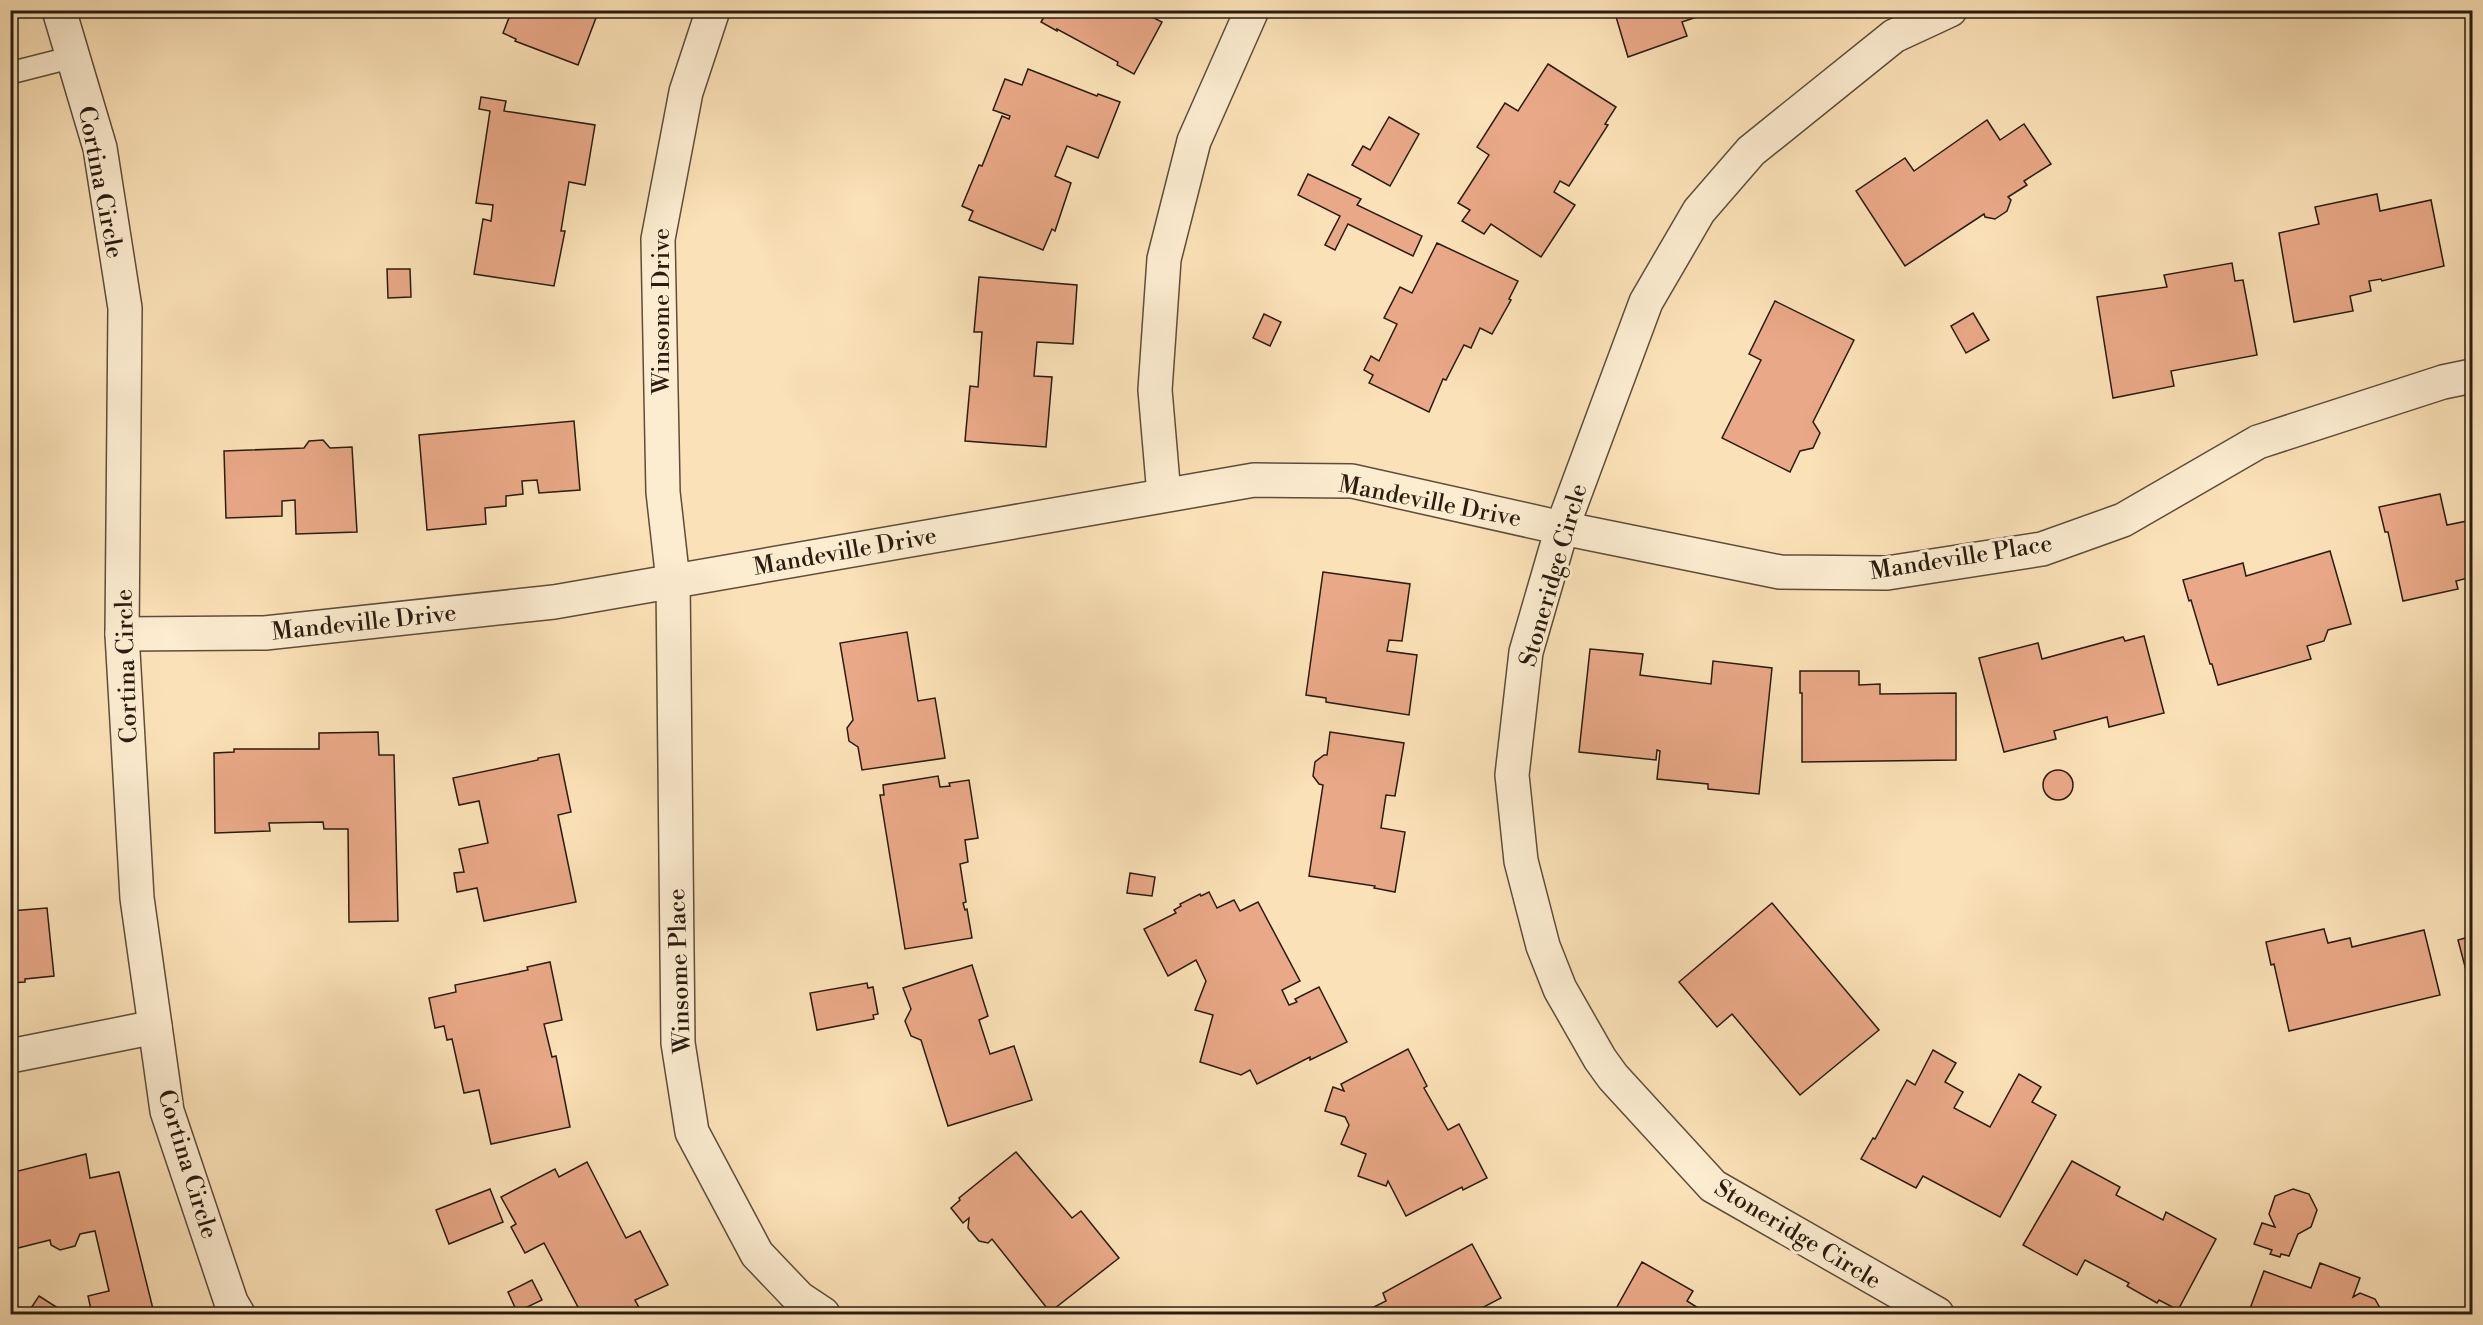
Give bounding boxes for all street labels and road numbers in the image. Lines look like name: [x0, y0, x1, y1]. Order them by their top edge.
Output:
street label: Cortina Circle: [71, 104, 129, 261]
street label: Winsome Drive: [647, 228, 677, 395]
street label: Mandeville Drive: [1336, 470, 1524, 534]
street label: Stoneridge Circle: [1513, 480, 1594, 670]
street label: Mandeville Drive: [751, 521, 939, 583]
street label: Mandeville Place: [1868, 529, 2055, 587]
street label: Cortina Circle: [109, 588, 145, 744]
street label: Mandeville Drive: [270, 598, 458, 648]
street label: Winsome Place: [662, 888, 698, 1055]
street label: Cortina Circle: [150, 1086, 224, 1243]
street label: Stoneridge Circle: [1709, 1173, 1886, 1296]

